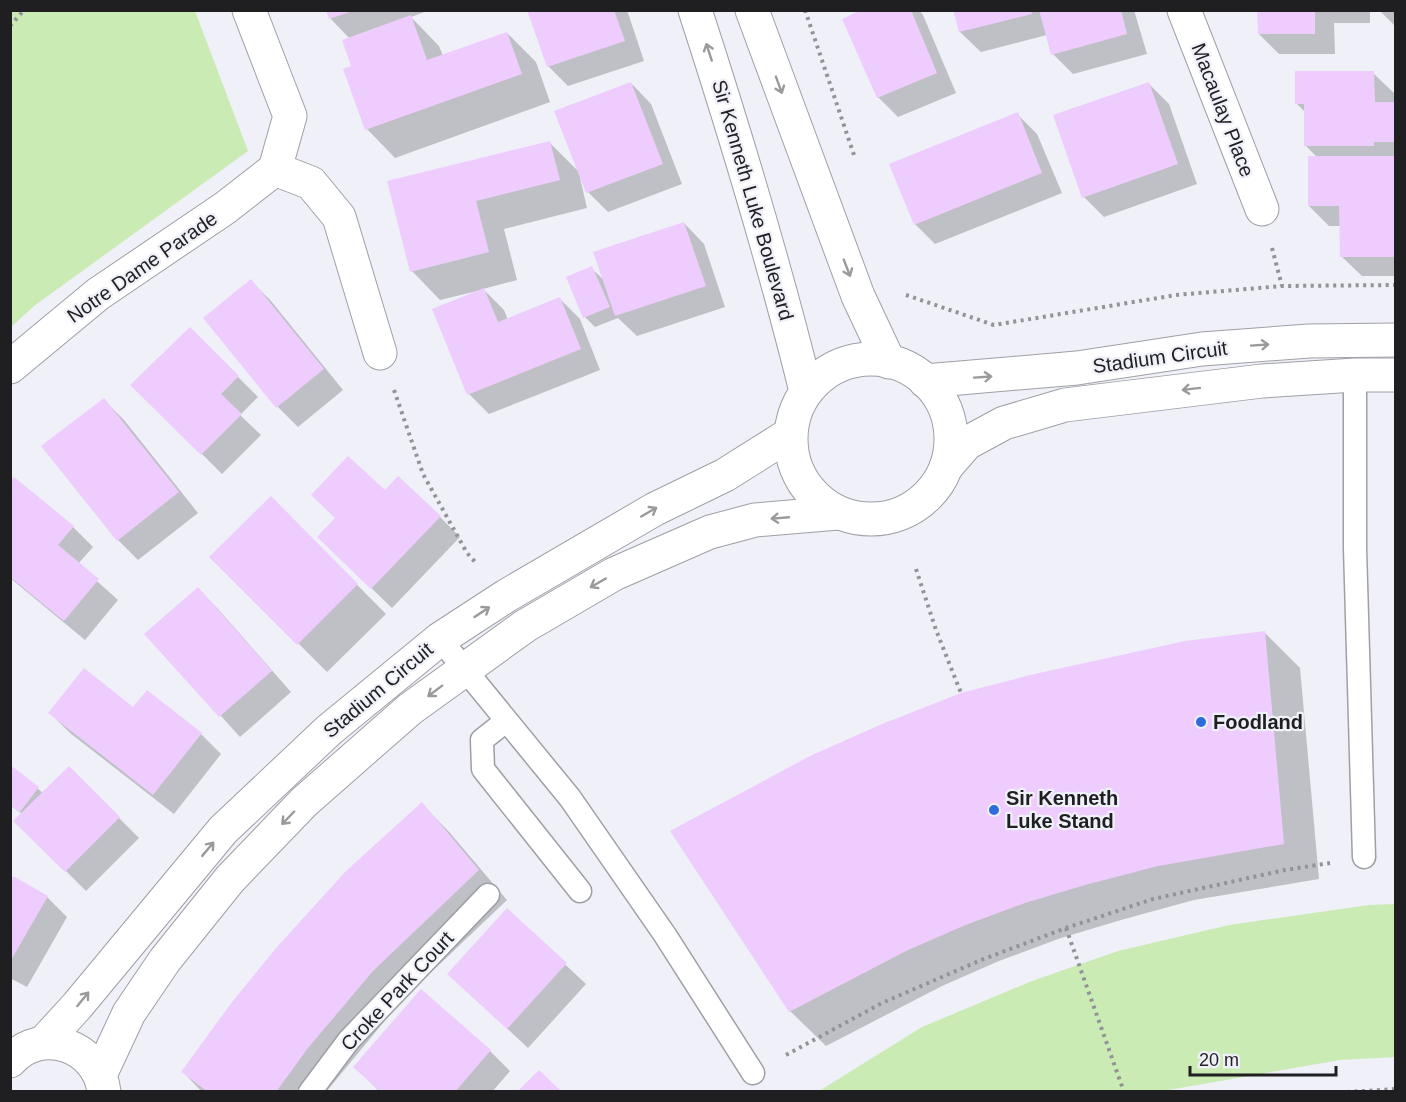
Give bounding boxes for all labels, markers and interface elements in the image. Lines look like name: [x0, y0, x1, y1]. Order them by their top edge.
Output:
street label: Macaulay Place: [1187, 40, 1259, 180]
one-way arrow: [703, 43, 714, 62]
one-way arrow: [774, 75, 785, 94]
street label: Sir Kenneth Luke Boulevard: [708, 77, 798, 323]
street label: Notre Dame Parade: [63, 207, 221, 327]
one-way arrow: [842, 258, 853, 277]
street label: Stadium Circuit: [1091, 337, 1229, 377]
one-way arrow: [1250, 339, 1270, 350]
one-way arrow: [973, 371, 993, 382]
one-way arrow: [1181, 384, 1201, 395]
one-way arrow: [640, 506, 657, 518]
one-way arrow: [770, 513, 790, 524]
one-way arrow: [590, 578, 607, 590]
one-way arrow: [473, 606, 490, 619]
street label: Stadium Circuit: [319, 638, 437, 742]
one-way arrow: [428, 684, 444, 697]
place label: Foodland: [1213, 711, 1303, 733]
marker: Foodland: [1194, 715, 1208, 729]
place label: Sir Kenneth Luke Stand: [1006, 787, 1118, 832]
marker: Sir Kenneth Luke Stand: [987, 803, 1001, 817]
one-way arrow: [281, 811, 295, 826]
one-way arrow: [201, 841, 214, 857]
street label: Croke Park Court: [336, 927, 458, 1055]
one-way arrow: [76, 991, 89, 1007]
scale bar: [1190, 1039, 1336, 1077]
text: 20 m: [1199, 1050, 1239, 1070]

